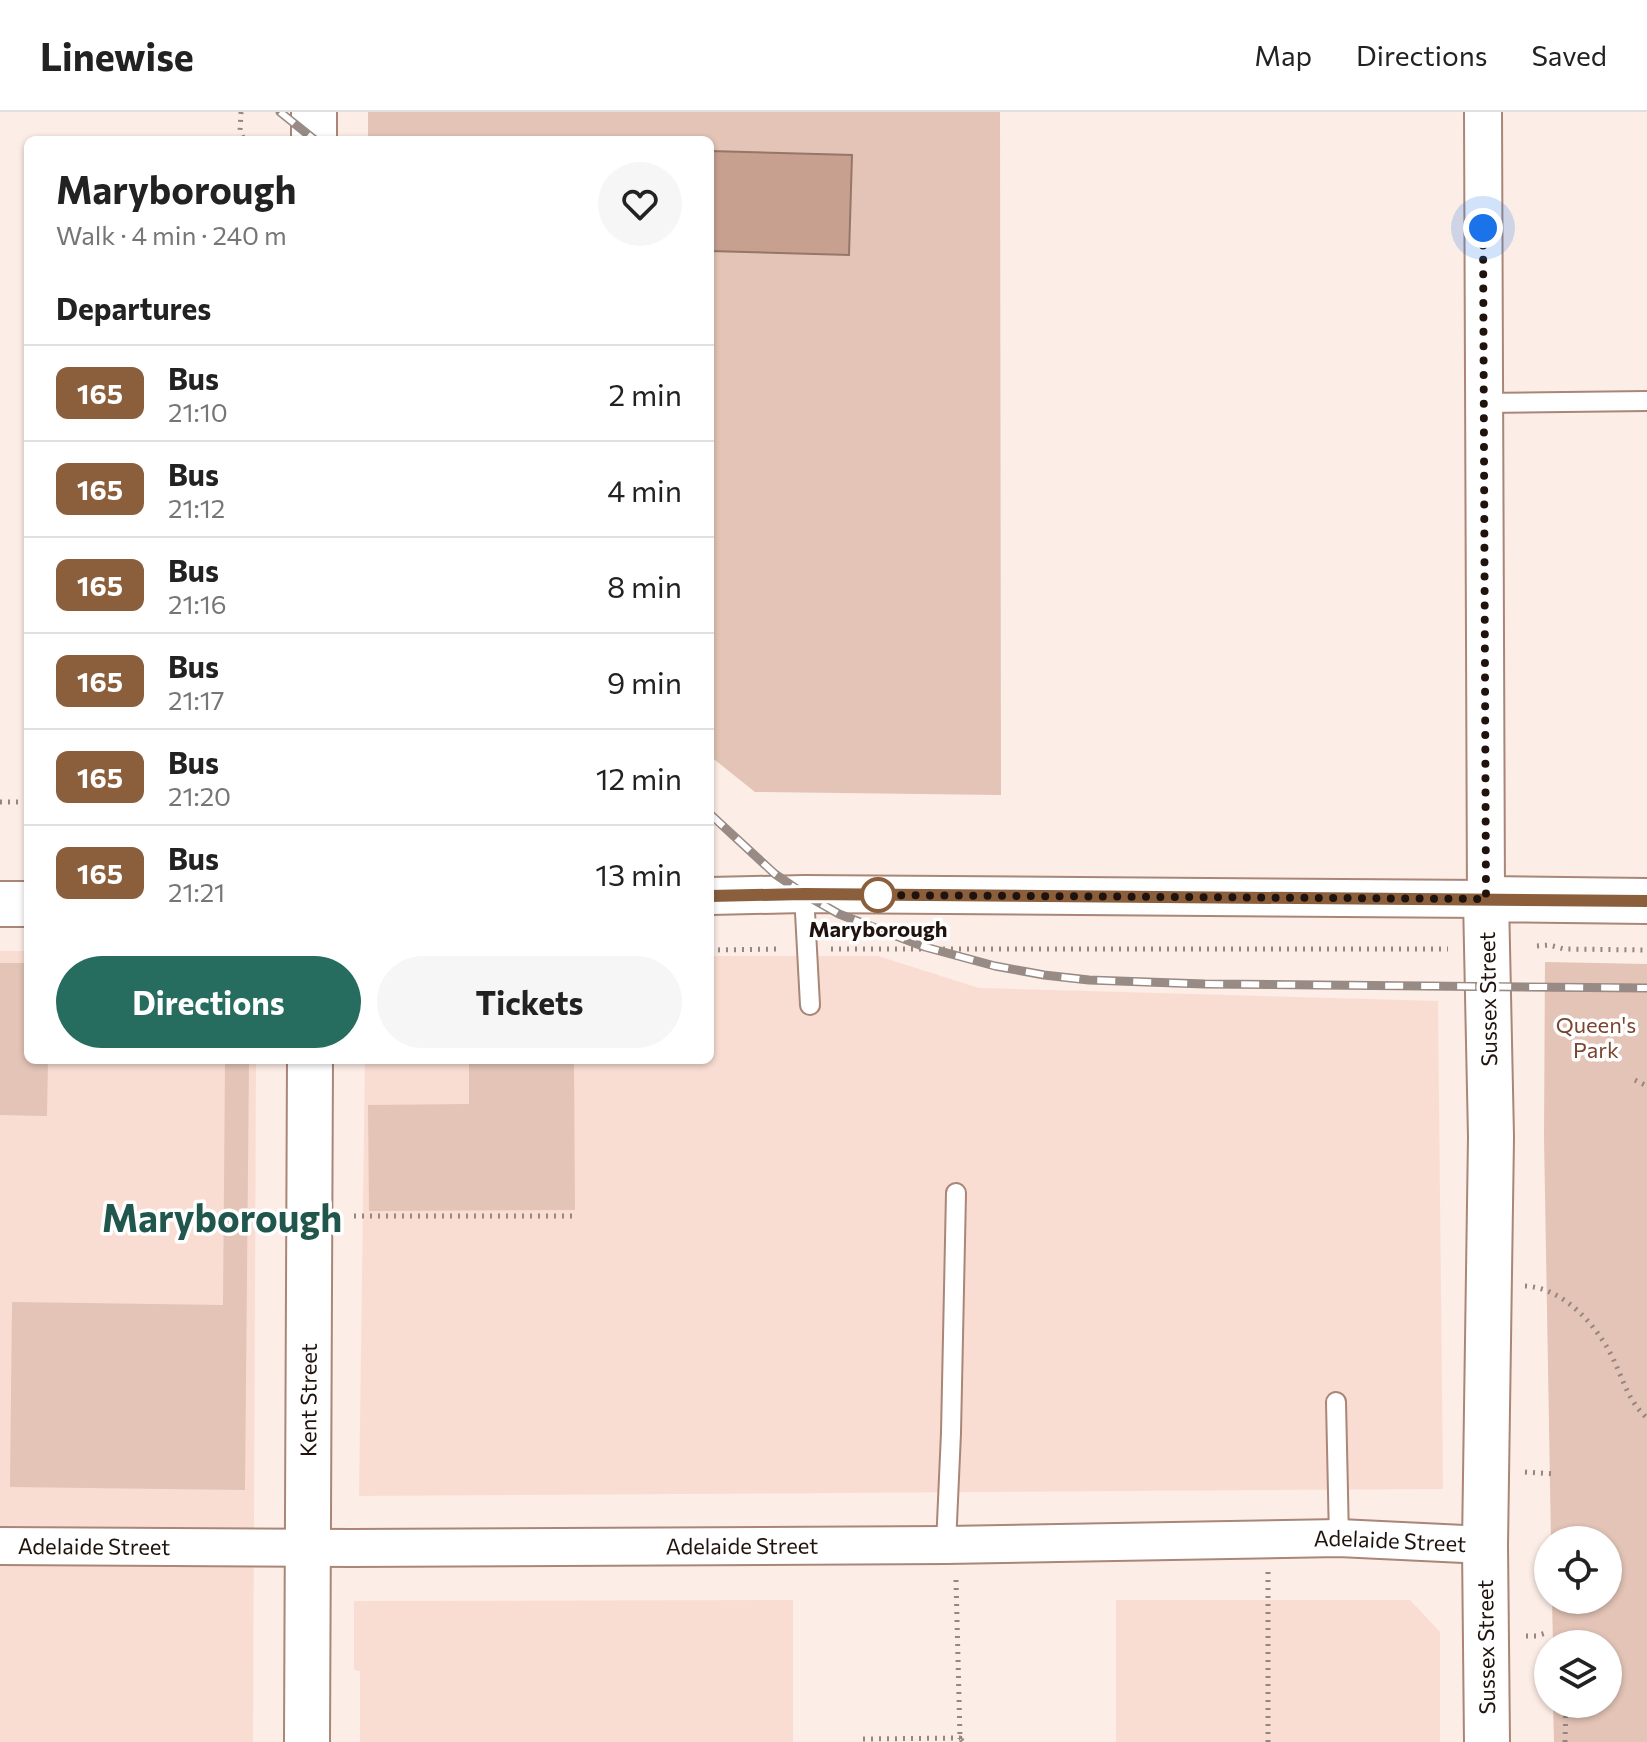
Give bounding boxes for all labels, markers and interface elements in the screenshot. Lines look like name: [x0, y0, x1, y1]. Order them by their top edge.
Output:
text: Linewise: [40, 32, 194, 79]
text: Map: [1254, 38, 1312, 72]
text: Directions: [1356, 38, 1487, 72]
text: Saved: [1531, 38, 1607, 72]
button: heart: [598, 162, 682, 246]
text: Maryborough: [56, 165, 296, 212]
your location: [1463, 208, 1503, 248]
text: Walk · 4 min · 240 m: [56, 219, 287, 250]
text: Departures: [56, 289, 211, 326]
text: Bus: [168, 359, 219, 396]
text: 2 min: [609, 375, 682, 412]
text: 165: [77, 376, 123, 410]
text: 21:10: [168, 396, 228, 427]
text: Bus: [168, 455, 219, 492]
text: 4 min: [607, 471, 682, 508]
text: 165: [77, 472, 123, 506]
text: 21:12: [168, 492, 225, 523]
text: Bus: [168, 551, 219, 588]
text: 8 min: [607, 567, 682, 604]
text: 165: [77, 568, 123, 602]
text: 21:16: [168, 588, 227, 619]
text: Bus: [168, 647, 219, 684]
text: 9 min: [607, 663, 682, 700]
text: 165: [77, 664, 123, 698]
text: 21:17: [168, 684, 225, 715]
text: Bus: [168, 743, 219, 780]
text: 12 min: [596, 759, 682, 796]
text: 165: [77, 760, 123, 794]
text: 21:20: [168, 780, 231, 811]
text: Bus: [168, 839, 219, 876]
text: 13 min: [595, 855, 682, 892]
text: 165: [77, 856, 123, 890]
text: 21:21: [168, 876, 225, 907]
marker: Maryborough: [861, 878, 895, 912]
place label: Maryborough: [808, 915, 948, 942]
street label: Sussex Street: [1473, 931, 1502, 1067]
button: Directions: [56, 956, 361, 1048]
button: Tickets: [377, 956, 682, 1048]
park label: Queen's Park: [1556, 1011, 1636, 1063]
district label: Maryborough: [102, 1193, 342, 1240]
street label: Kent Street: [294, 1343, 322, 1457]
street label: Adelaide Street: [1313, 1524, 1467, 1557]
map controls: [1534, 1526, 1622, 1718]
button: locate: [1534, 1526, 1622, 1614]
street label: Adelaide Street: [18, 1532, 170, 1560]
street label: Adelaide Street: [666, 1532, 818, 1559]
street label: Sussex Street: [1471, 1579, 1500, 1715]
button: layers: [1534, 1630, 1622, 1718]

